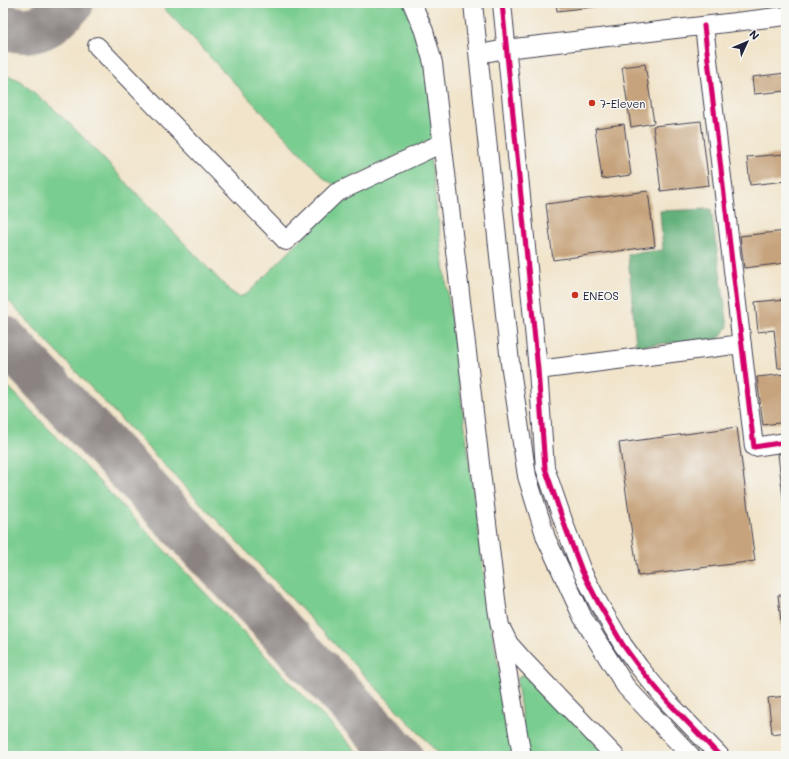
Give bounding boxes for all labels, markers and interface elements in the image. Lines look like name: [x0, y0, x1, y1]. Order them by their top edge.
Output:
north arrow: [727, 22, 767, 62]
text: N: [746, 26, 763, 43]
place label: 7-Eleven: [600, 96, 645, 111]
marker: 7-Eleven: [587, 98, 597, 108]
place label: ENEOS: [583, 288, 619, 303]
marker: ENEOS: [570, 290, 580, 300]

